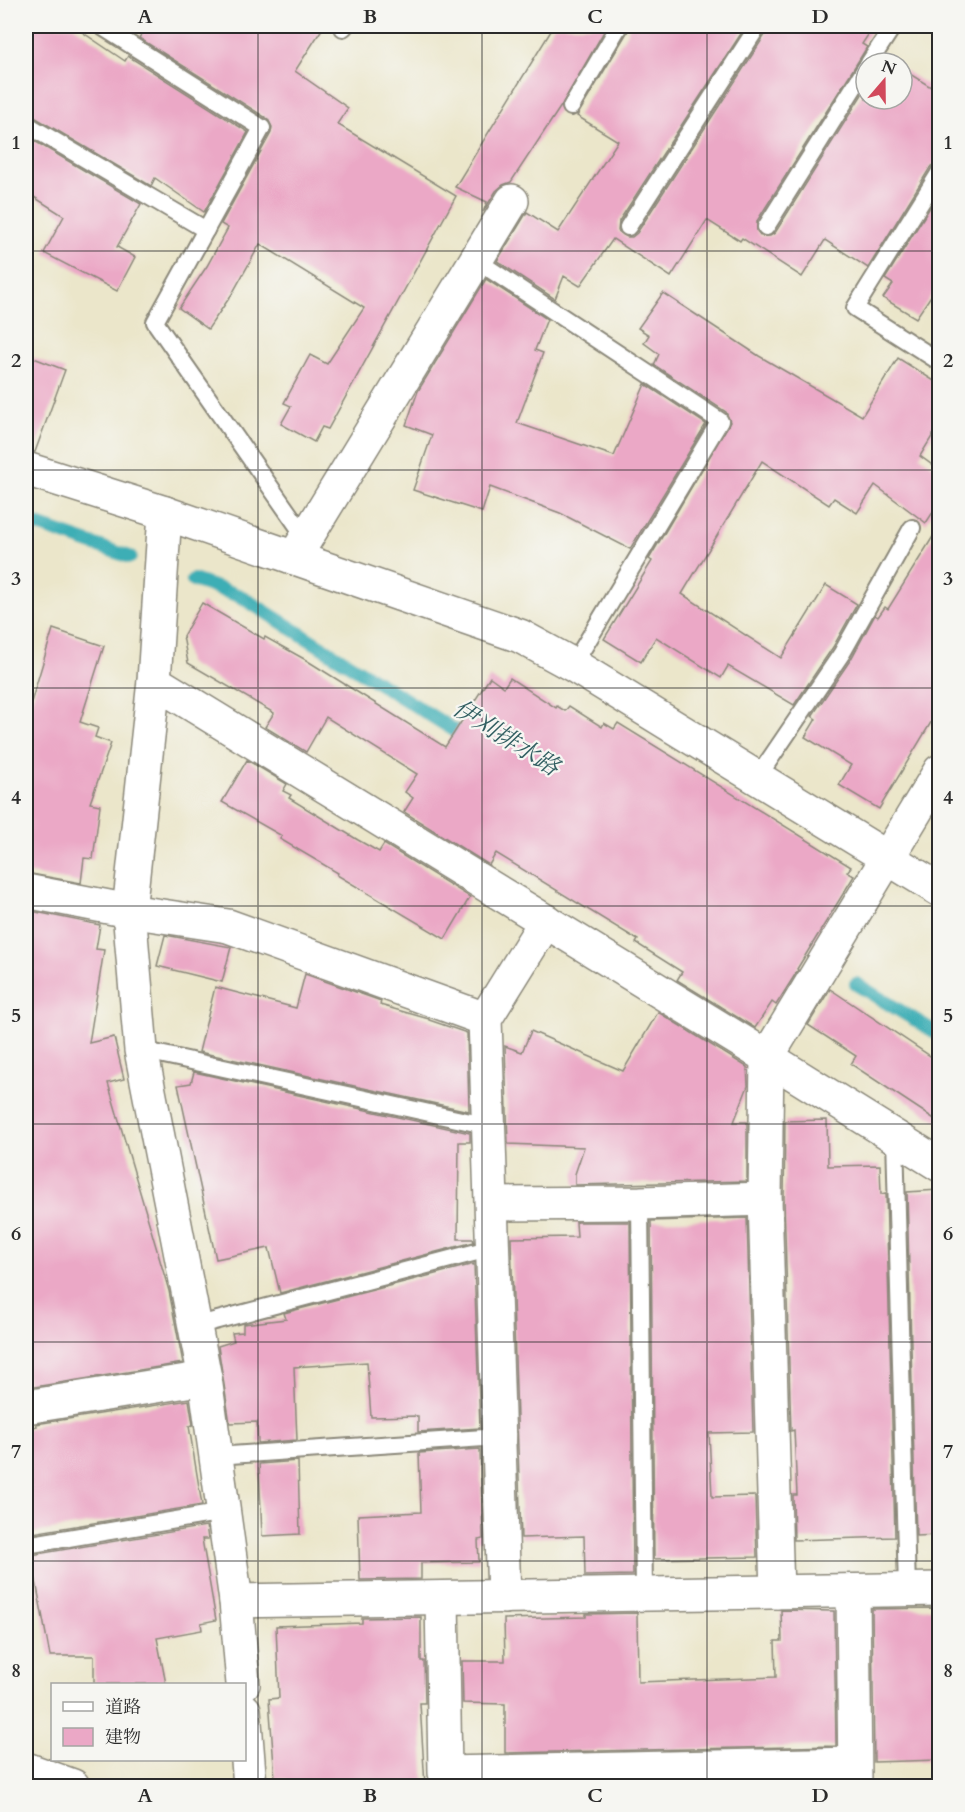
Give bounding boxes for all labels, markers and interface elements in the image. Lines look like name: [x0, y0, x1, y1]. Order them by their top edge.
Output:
text: A: [137, 3, 153, 30]
text: B: [363, 3, 377, 30]
text: C: [587, 3, 603, 30]
text: D: [811, 3, 829, 30]
north arrow: [854, 51, 914, 111]
text: N: [878, 55, 899, 81]
text: 1: [11, 129, 21, 156]
text: 1: [943, 129, 953, 156]
text: 2: [11, 347, 21, 374]
text: 2: [943, 347, 953, 374]
text: 3: [11, 565, 21, 592]
text: 3: [943, 565, 953, 592]
water label: 伊刈排水路: [446, 692, 567, 785]
text: 4: [11, 784, 21, 811]
text: 4: [943, 784, 953, 811]
text: 5: [11, 1002, 21, 1029]
text: 5: [943, 1002, 953, 1029]
text: 6: [11, 1220, 21, 1247]
text: 6: [943, 1220, 953, 1247]
text: 7: [11, 1438, 21, 1465]
text: 7: [943, 1438, 953, 1465]
text: 8: [11, 1657, 21, 1684]
text: 8: [943, 1657, 953, 1684]
legend: [51, 1683, 246, 1761]
text: 道路: [105, 1695, 141, 1720]
text: 建物: [105, 1725, 141, 1750]
text: A: [137, 1782, 153, 1809]
text: B: [363, 1782, 377, 1809]
text: C: [587, 1782, 603, 1809]
text: D: [811, 1782, 829, 1809]

